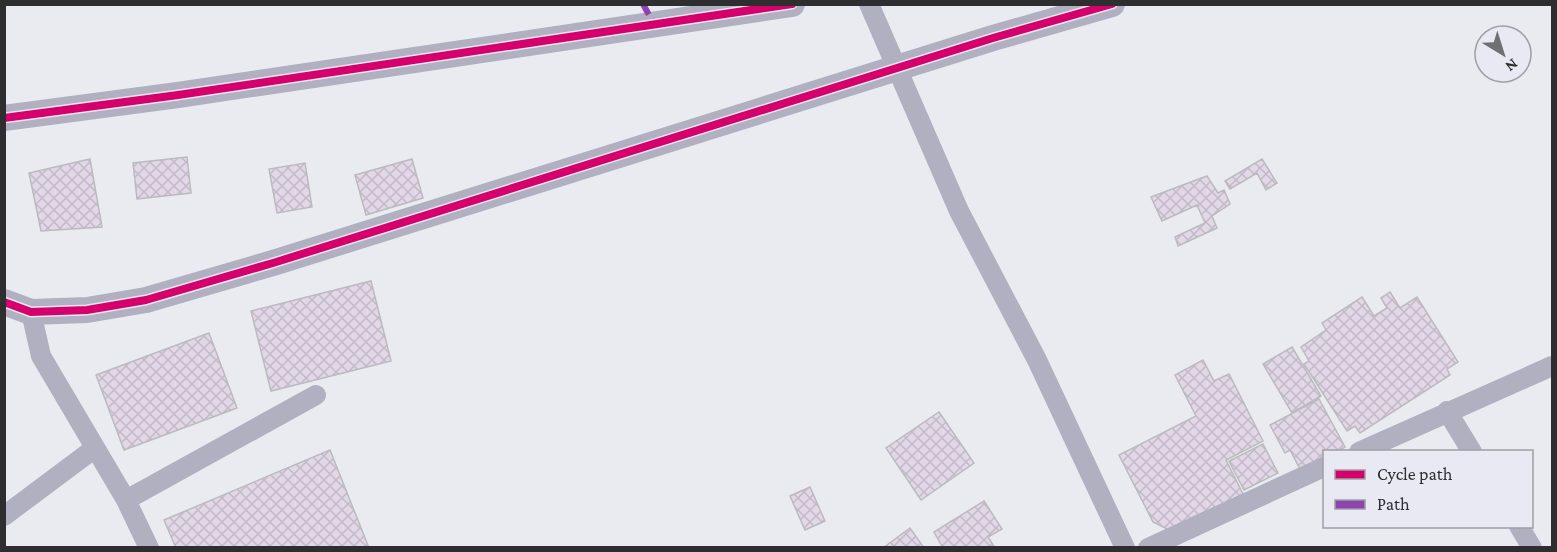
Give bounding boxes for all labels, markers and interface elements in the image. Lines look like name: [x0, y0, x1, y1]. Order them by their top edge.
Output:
north arrow: [1473, 24, 1533, 84]
text: N: [1502, 55, 1521, 76]
legend: [1323, 450, 1533, 528]
text: Cycle path: [1377, 464, 1453, 484]
text: Path: [1377, 494, 1410, 514]

